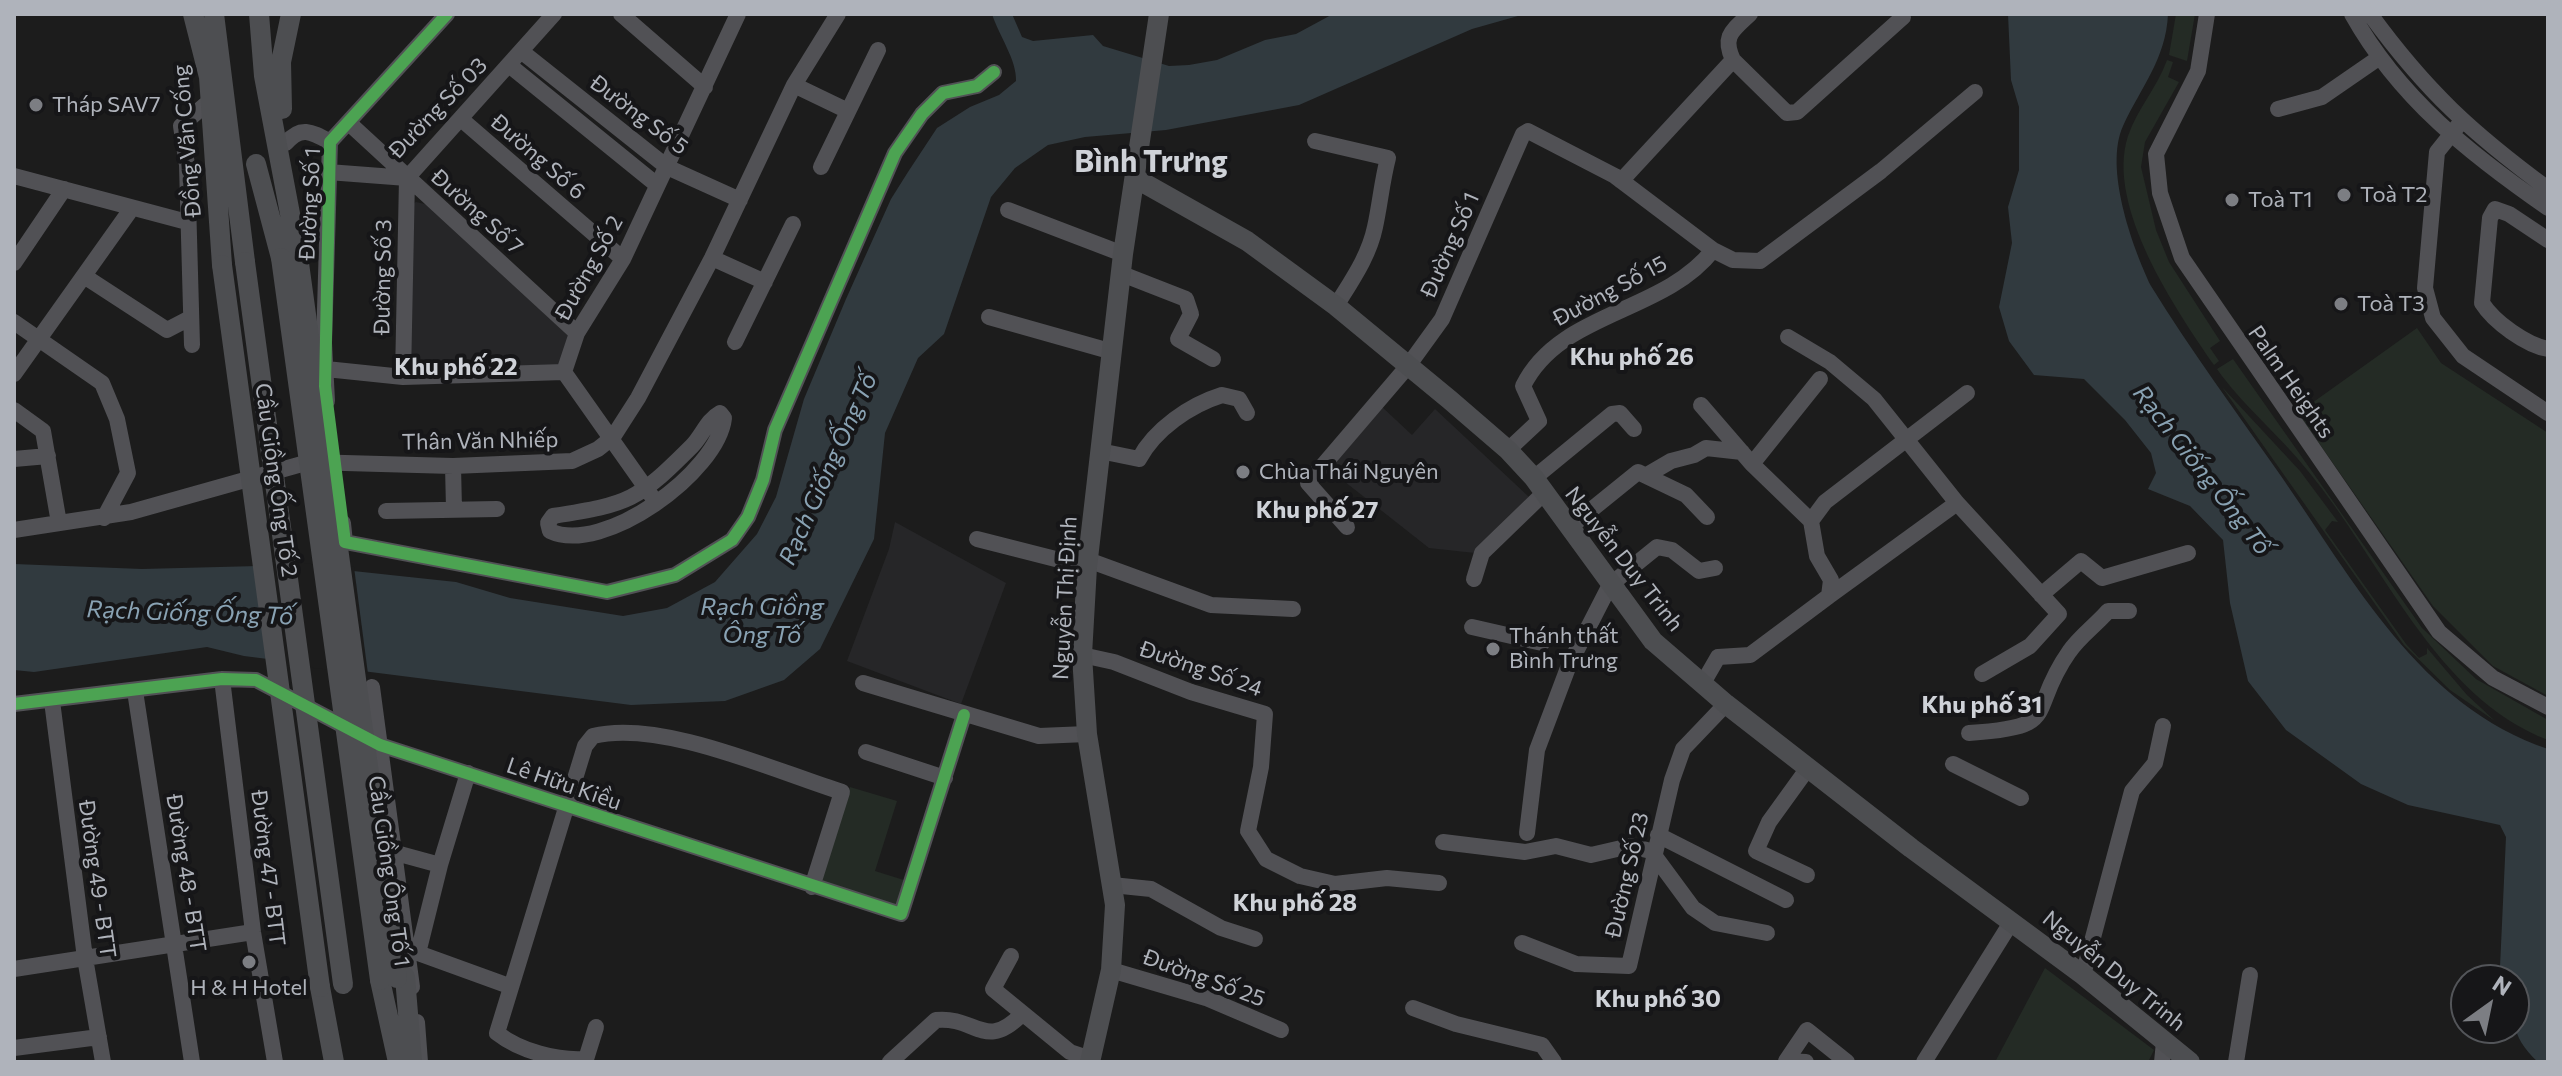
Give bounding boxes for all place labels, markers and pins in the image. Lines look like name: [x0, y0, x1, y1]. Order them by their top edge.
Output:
place label: Tháp SAV7: [52, 92, 161, 118]
marker: Tháp SAV7: [27, 96, 45, 114]
place label: Toà T2: [2360, 182, 2427, 208]
marker: Toà T2: [2335, 186, 2353, 204]
place label: Toà T1: [2248, 187, 2313, 213]
marker: Toà T1: [2223, 191, 2241, 209]
place label: Toà T3: [2357, 291, 2425, 317]
marker: Toà T3: [2332, 295, 2350, 313]
place label: Chùa Thái Nguyên: [1259, 459, 1439, 485]
marker: Chùa Thái Nguyên: [1234, 463, 1252, 481]
place label: Thánh thất Bình Trưng: [1509, 623, 1619, 674]
marker: Thánh thất Bình Trưng: [1484, 640, 1502, 658]
marker: H & H Hotel: [240, 953, 258, 971]
place label: H & H Hotel: [190, 975, 308, 1001]

